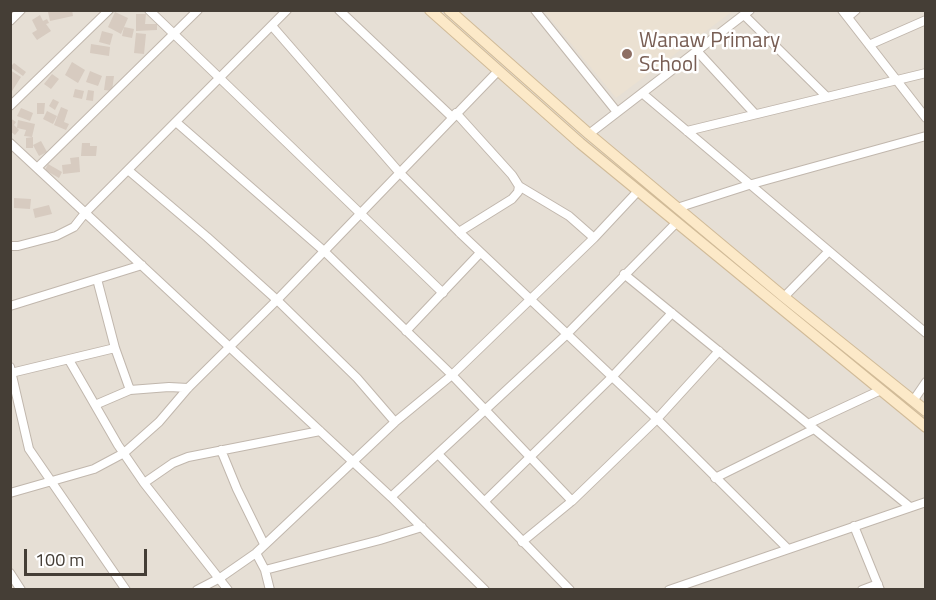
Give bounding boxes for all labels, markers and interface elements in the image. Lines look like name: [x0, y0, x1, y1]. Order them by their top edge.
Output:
place label: Wanaw Primary School: [639, 29, 780, 79]
marker: Wanaw Primary School: [620, 47, 634, 61]
scale bar: [27, 537, 150, 575]
text: 100 m: [35, 546, 84, 573]

